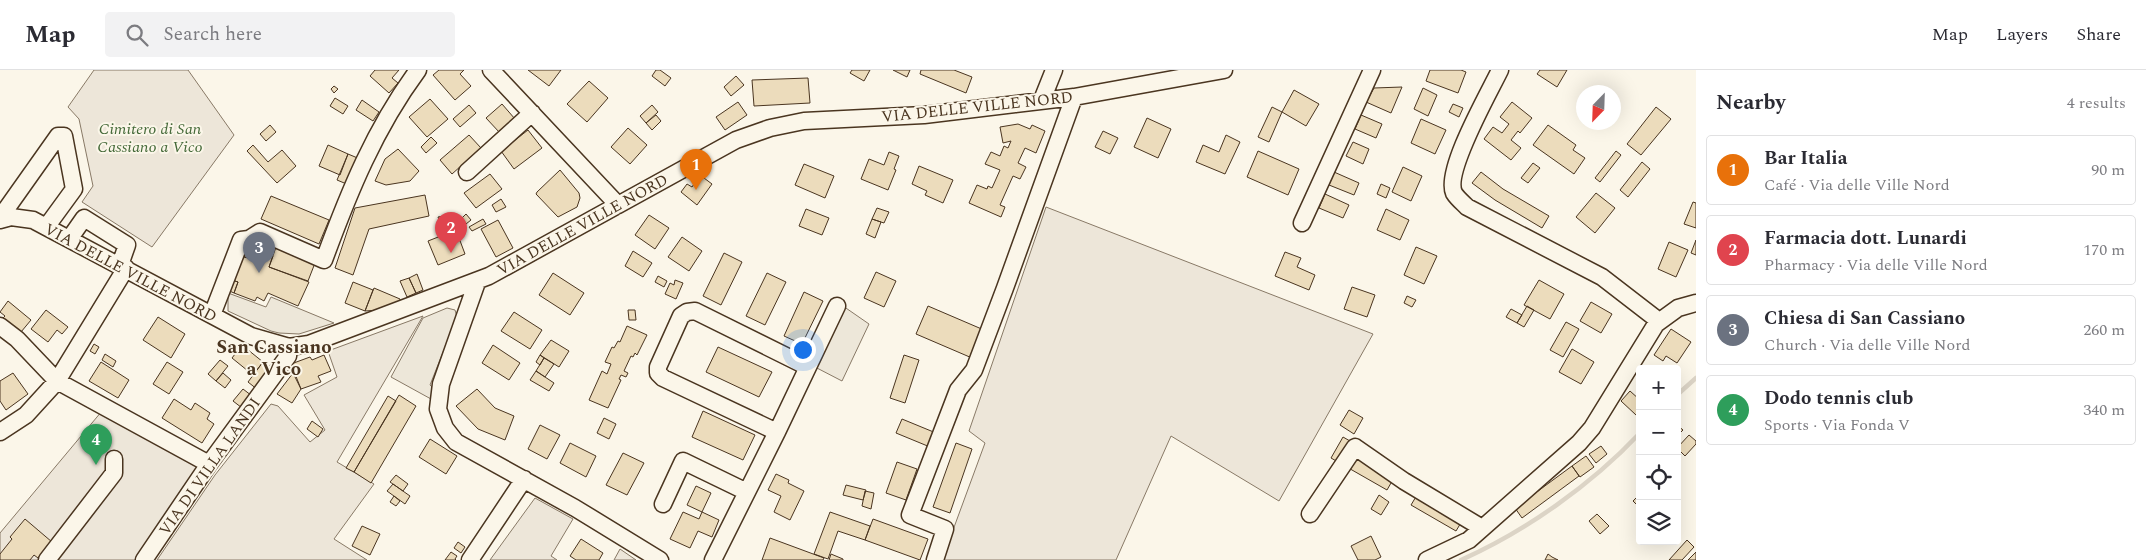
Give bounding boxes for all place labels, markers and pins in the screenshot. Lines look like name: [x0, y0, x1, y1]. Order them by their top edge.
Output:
pin: 1: [680, 149, 712, 190]
pin: 2: [435, 212, 467, 253]
pin: 3: [243, 232, 275, 273]
pin: 4: [80, 424, 112, 465]

